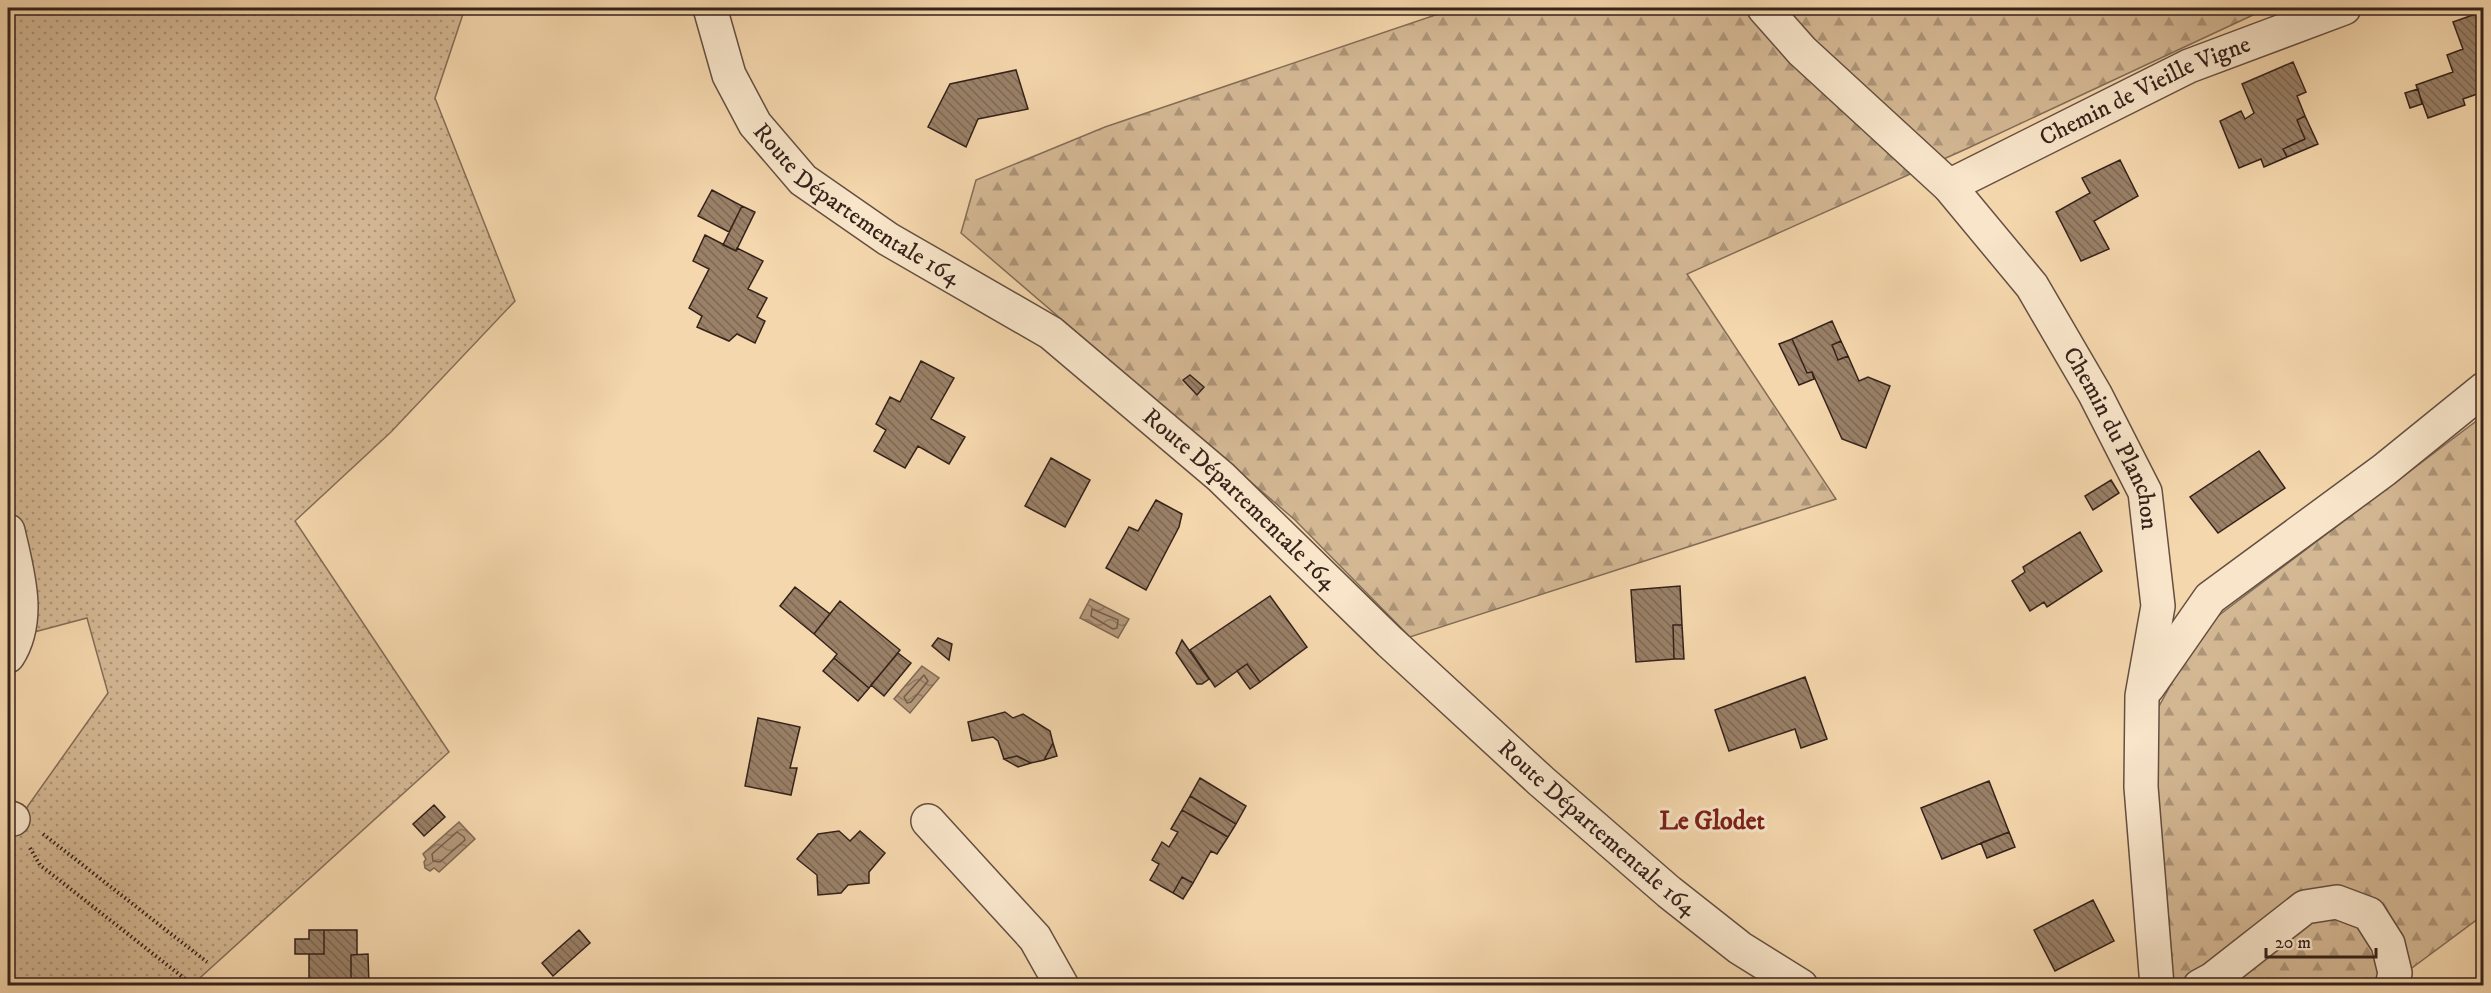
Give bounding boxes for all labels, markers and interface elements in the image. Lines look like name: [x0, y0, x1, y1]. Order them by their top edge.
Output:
street label: Chemin de Vieille Vigne: [2035, 29, 2255, 153]
street label: Route Départementale 164: [746, 117, 966, 293]
street label: Chemin du Planchon: [2056, 342, 2164, 532]
street label: Route Départementale 164: [1136, 402, 1344, 597]
street label: Route Départementale 164: [1491, 734, 1703, 924]
district label: Le Glodet: [1659, 805, 1766, 838]
scale bar: [2266, 921, 2376, 959]
text: 20 m: [2275, 932, 2311, 954]

